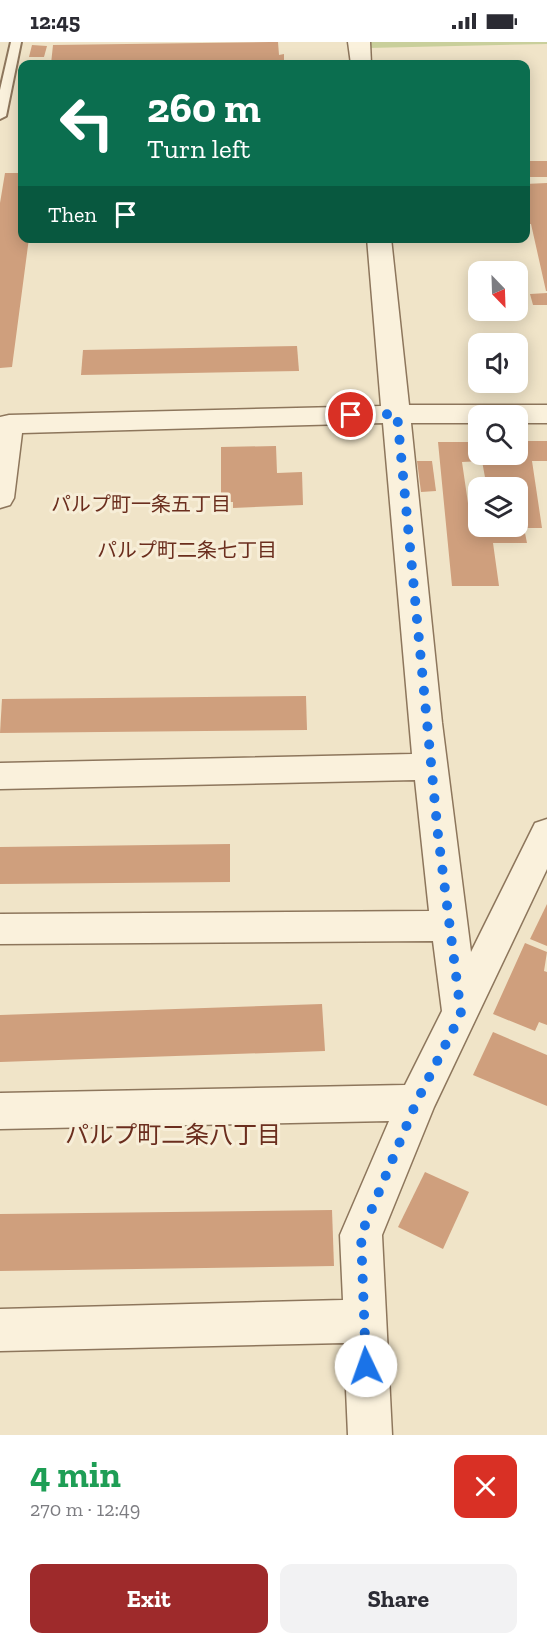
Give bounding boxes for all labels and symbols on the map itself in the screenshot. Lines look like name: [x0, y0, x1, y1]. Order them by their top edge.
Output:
north arrow: [468, 261, 528, 321]
pin: [325, 389, 376, 440]
district label: パルプ町一条五丁目: [51, 492, 231, 516]
district label: パルプ町二条七丁目: [97, 538, 277, 562]
district label: パルプ町二条八丁目: [65, 1120, 281, 1149]
position arrow: [334, 1334, 398, 1398]

